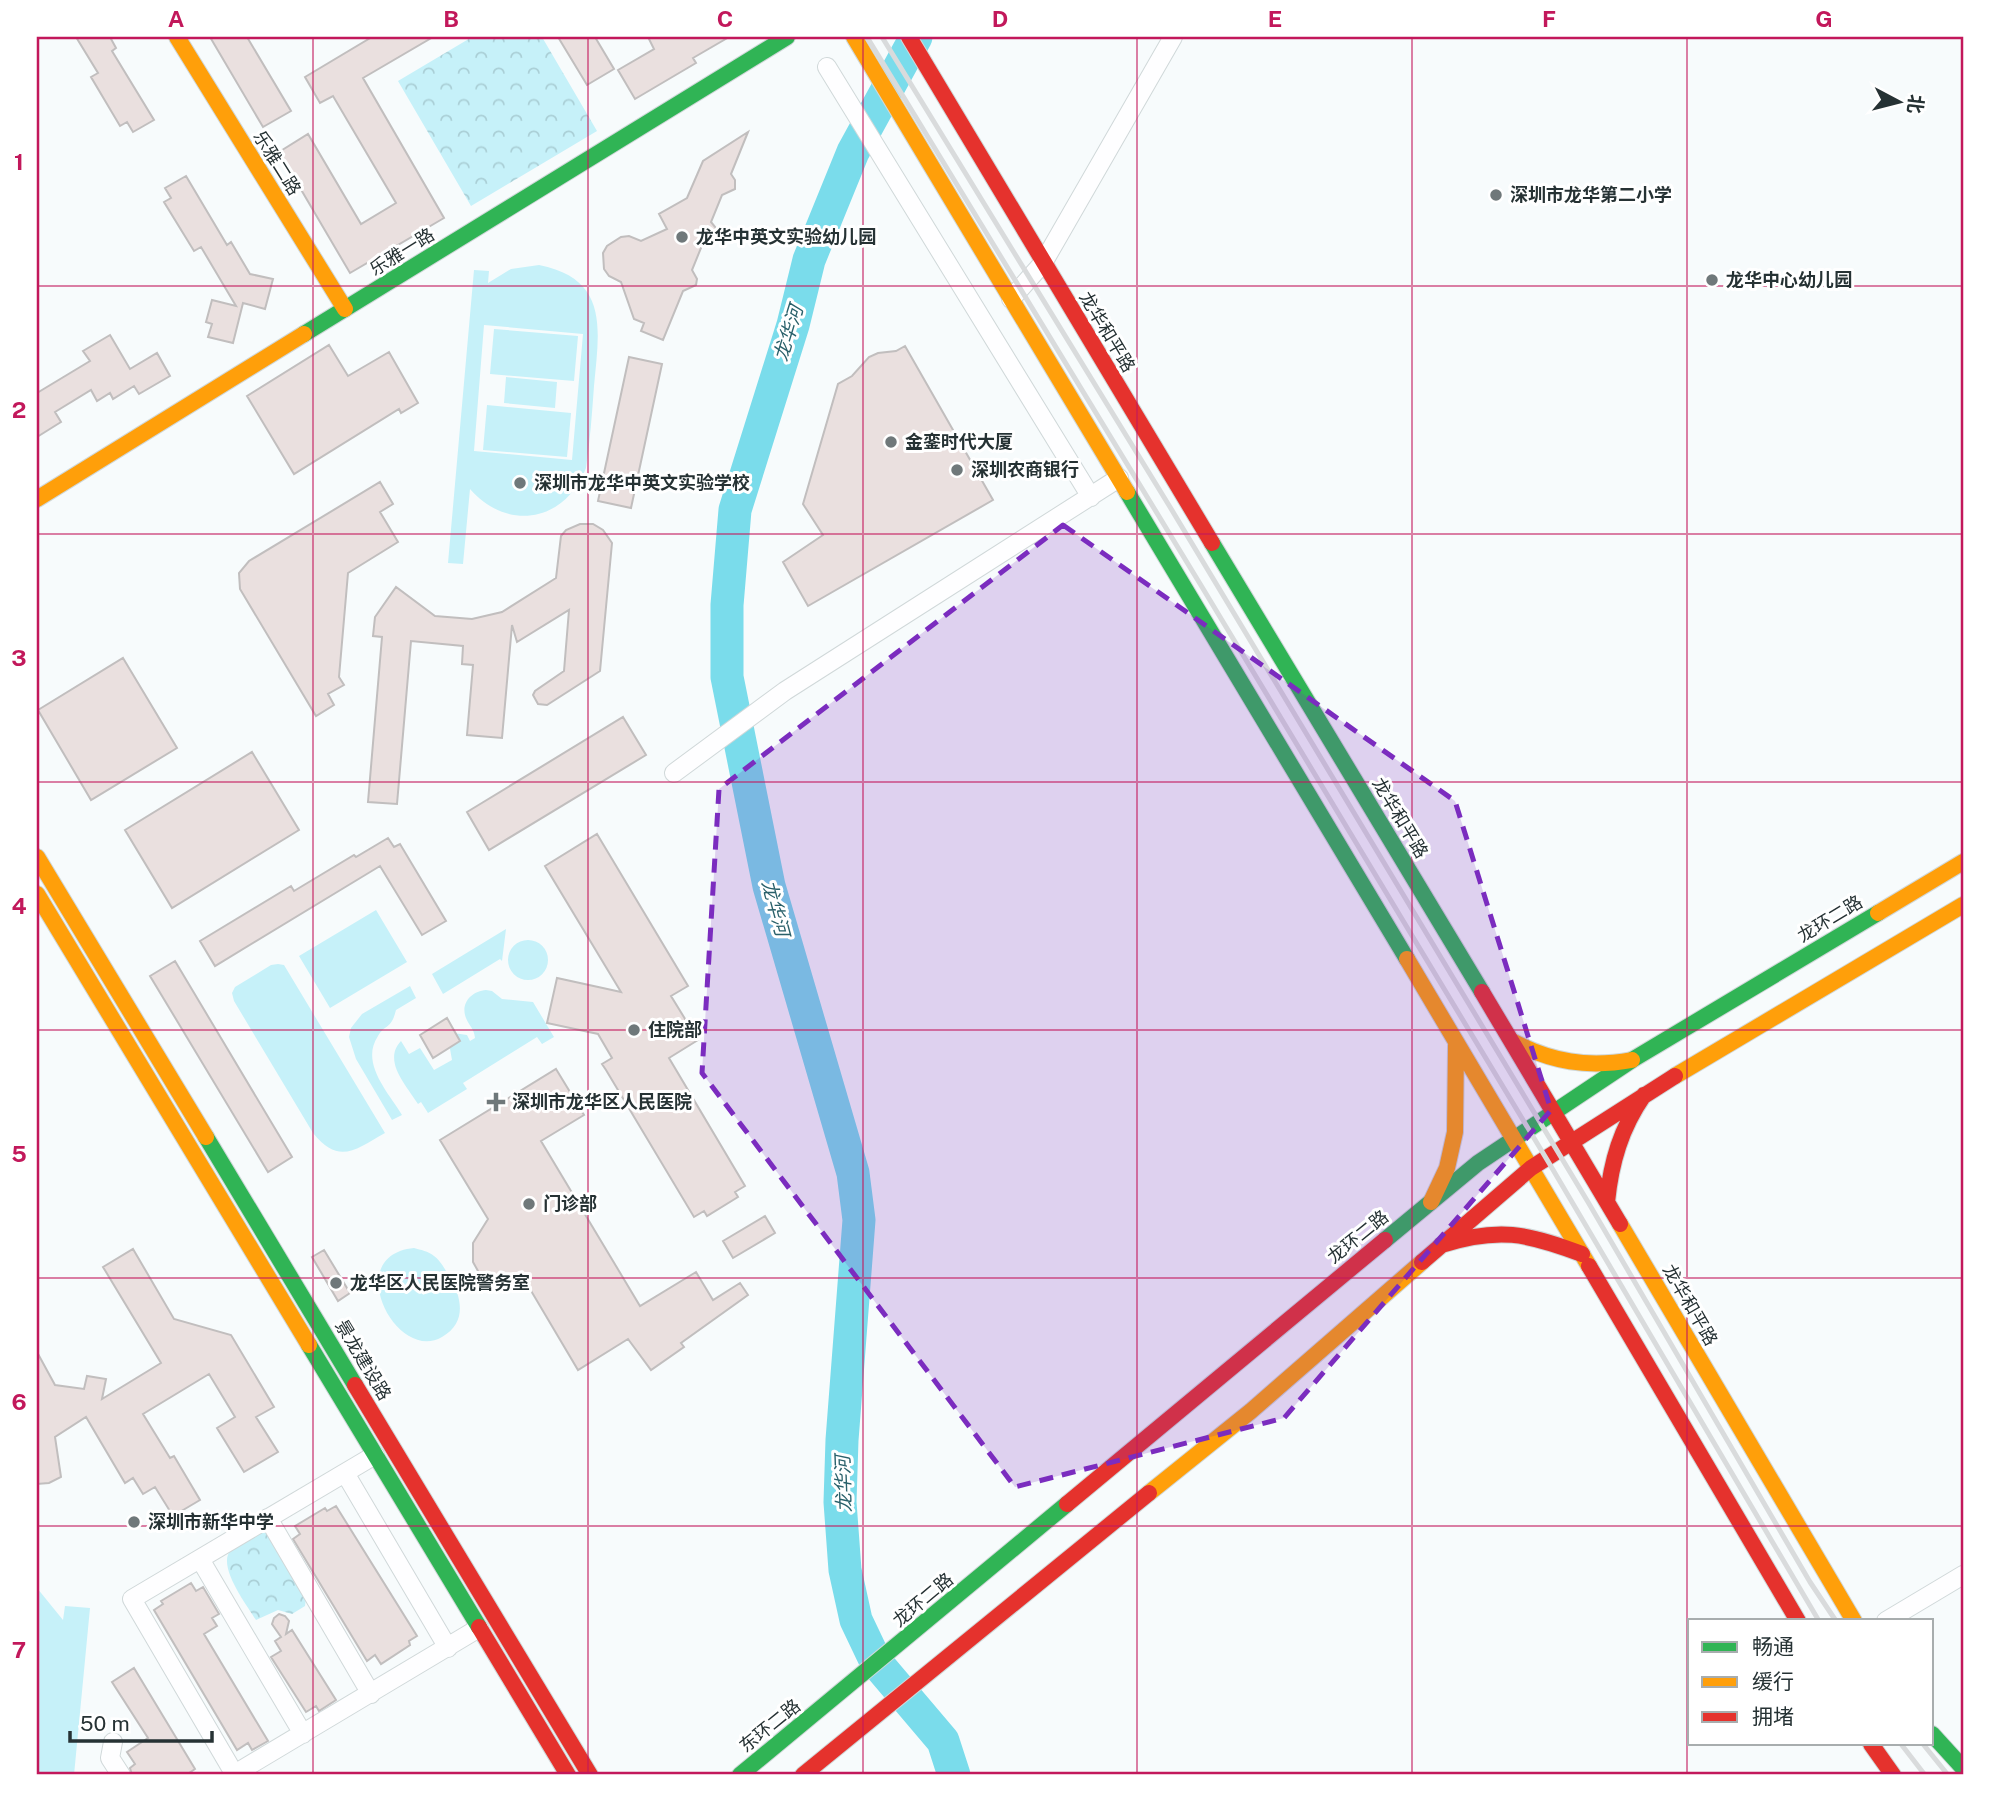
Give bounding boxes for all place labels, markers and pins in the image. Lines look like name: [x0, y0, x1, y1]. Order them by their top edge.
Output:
place label: 深圳市龙华第二小学: [1510, 184, 1672, 205]
marker: 深圳市龙华第二小学: [1488, 187, 1504, 203]
place label: 龙华中英文实验幼儿园: [696, 226, 876, 247]
marker: 龙华中英文实验幼儿园: [674, 229, 690, 245]
place label: 龙华中心幼儿园: [1726, 269, 1852, 290]
marker: 龙华中心幼儿园: [1704, 272, 1720, 288]
place label: 金銮时代大厦: [905, 431, 1013, 452]
marker: 金銮时代大厦: [883, 434, 899, 450]
place label: 深圳农商银行: [971, 459, 1079, 480]
marker: 深圳农商银行: [949, 462, 965, 478]
place label: 深圳市龙华中英文实验学校: [534, 472, 750, 493]
marker: 深圳市龙华中英文实验学校: [512, 475, 528, 491]
place label: 住院部: [648, 1019, 702, 1040]
marker: 住院部: [626, 1022, 642, 1038]
place label: 深圳市龙华区人民医院: [512, 1091, 692, 1112]
marker: 深圳市龙华区人民医院: [486, 1092, 506, 1112]
place label: 门诊部: [543, 1193, 597, 1214]
marker: 门诊部: [521, 1196, 537, 1212]
place label: 龙华区人民医院警务室: [350, 1272, 530, 1293]
marker: 龙华区人民医院警务室: [328, 1275, 344, 1291]
place label: 深圳市新华中学: [148, 1511, 274, 1532]
marker: 深圳市新华中学: [126, 1514, 142, 1530]

